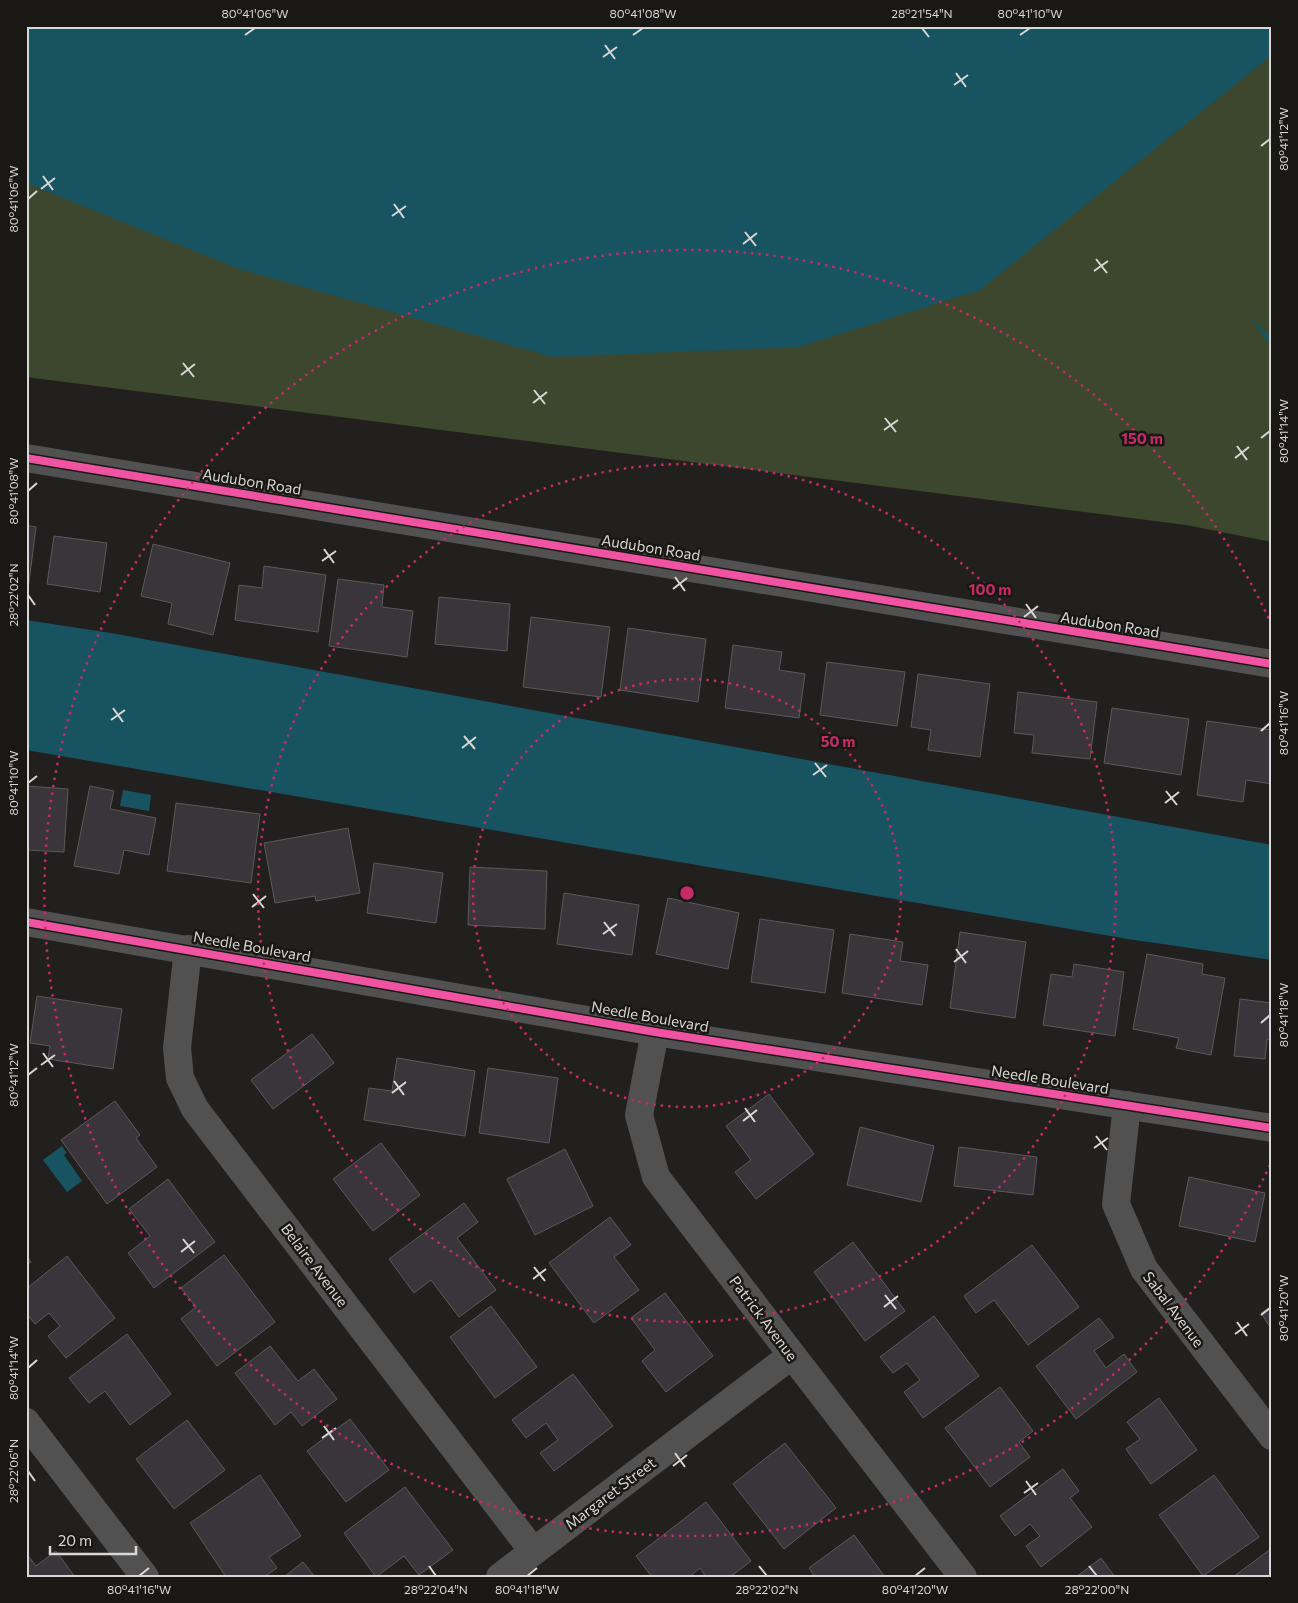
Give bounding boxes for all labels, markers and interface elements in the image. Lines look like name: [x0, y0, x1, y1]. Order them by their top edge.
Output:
text: 80°41'06"W: [222, 6, 288, 20]
text: 80°41'08"W: [610, 6, 676, 20]
text: 28°21'54"N: [891, 6, 953, 20]
text: 80°41'10"W: [998, 6, 1062, 20]
text: 80°41'12"W: [1276, 107, 1290, 171]
text: 80°41'06"W: [6, 166, 20, 232]
text: 80°41'14"W: [1276, 399, 1290, 463]
text: 150 m: [1121, 429, 1163, 447]
text: 80°41'08"W: [6, 458, 20, 524]
street label: Audubon Road: [201, 464, 303, 498]
street label: Audubon Road: [600, 530, 702, 564]
text: 28°22'02"N: [6, 563, 20, 627]
text: 100 m: [969, 580, 1011, 598]
street label: Audubon Road: [1059, 607, 1161, 641]
text: 80°41'16"W: [1276, 691, 1290, 755]
text: 50 m: [821, 732, 855, 750]
text: 80°41'10"W: [6, 751, 20, 815]
centre of rings: [678, 884, 696, 902]
street label: Needle Boulevard: [192, 927, 312, 965]
text: 80°41'18"W: [1276, 983, 1290, 1047]
street label: Needle Boulevard: [590, 997, 710, 1035]
text: 80°41'12"W: [6, 1043, 20, 1107]
street label: Needle Boulevard: [990, 1061, 1110, 1097]
street label: Belaire Avenue: [278, 1220, 352, 1310]
street label: Sabal Avenue: [1140, 1268, 1208, 1350]
street label: Patrick Avenue: [726, 1272, 802, 1364]
text: 80°41'20"W: [1276, 1275, 1290, 1341]
text: 80°41'14"W: [6, 1336, 20, 1400]
text: 28°22'06"N: [6, 1439, 20, 1503]
street label: Margaret Street: [561, 1453, 659, 1533]
scale bar: [50, 1523, 136, 1555]
text: 20 m: [58, 1531, 92, 1549]
text: 80°41'16"W: [107, 1582, 171, 1596]
text: 28°22'04"N: [404, 1582, 468, 1596]
text: 80°41'18"W: [495, 1582, 559, 1596]
text: 28°22'02"N: [735, 1582, 799, 1596]
text: 80°41'20"W: [882, 1582, 948, 1596]
text: 28°22'00"N: [1065, 1582, 1129, 1596]

